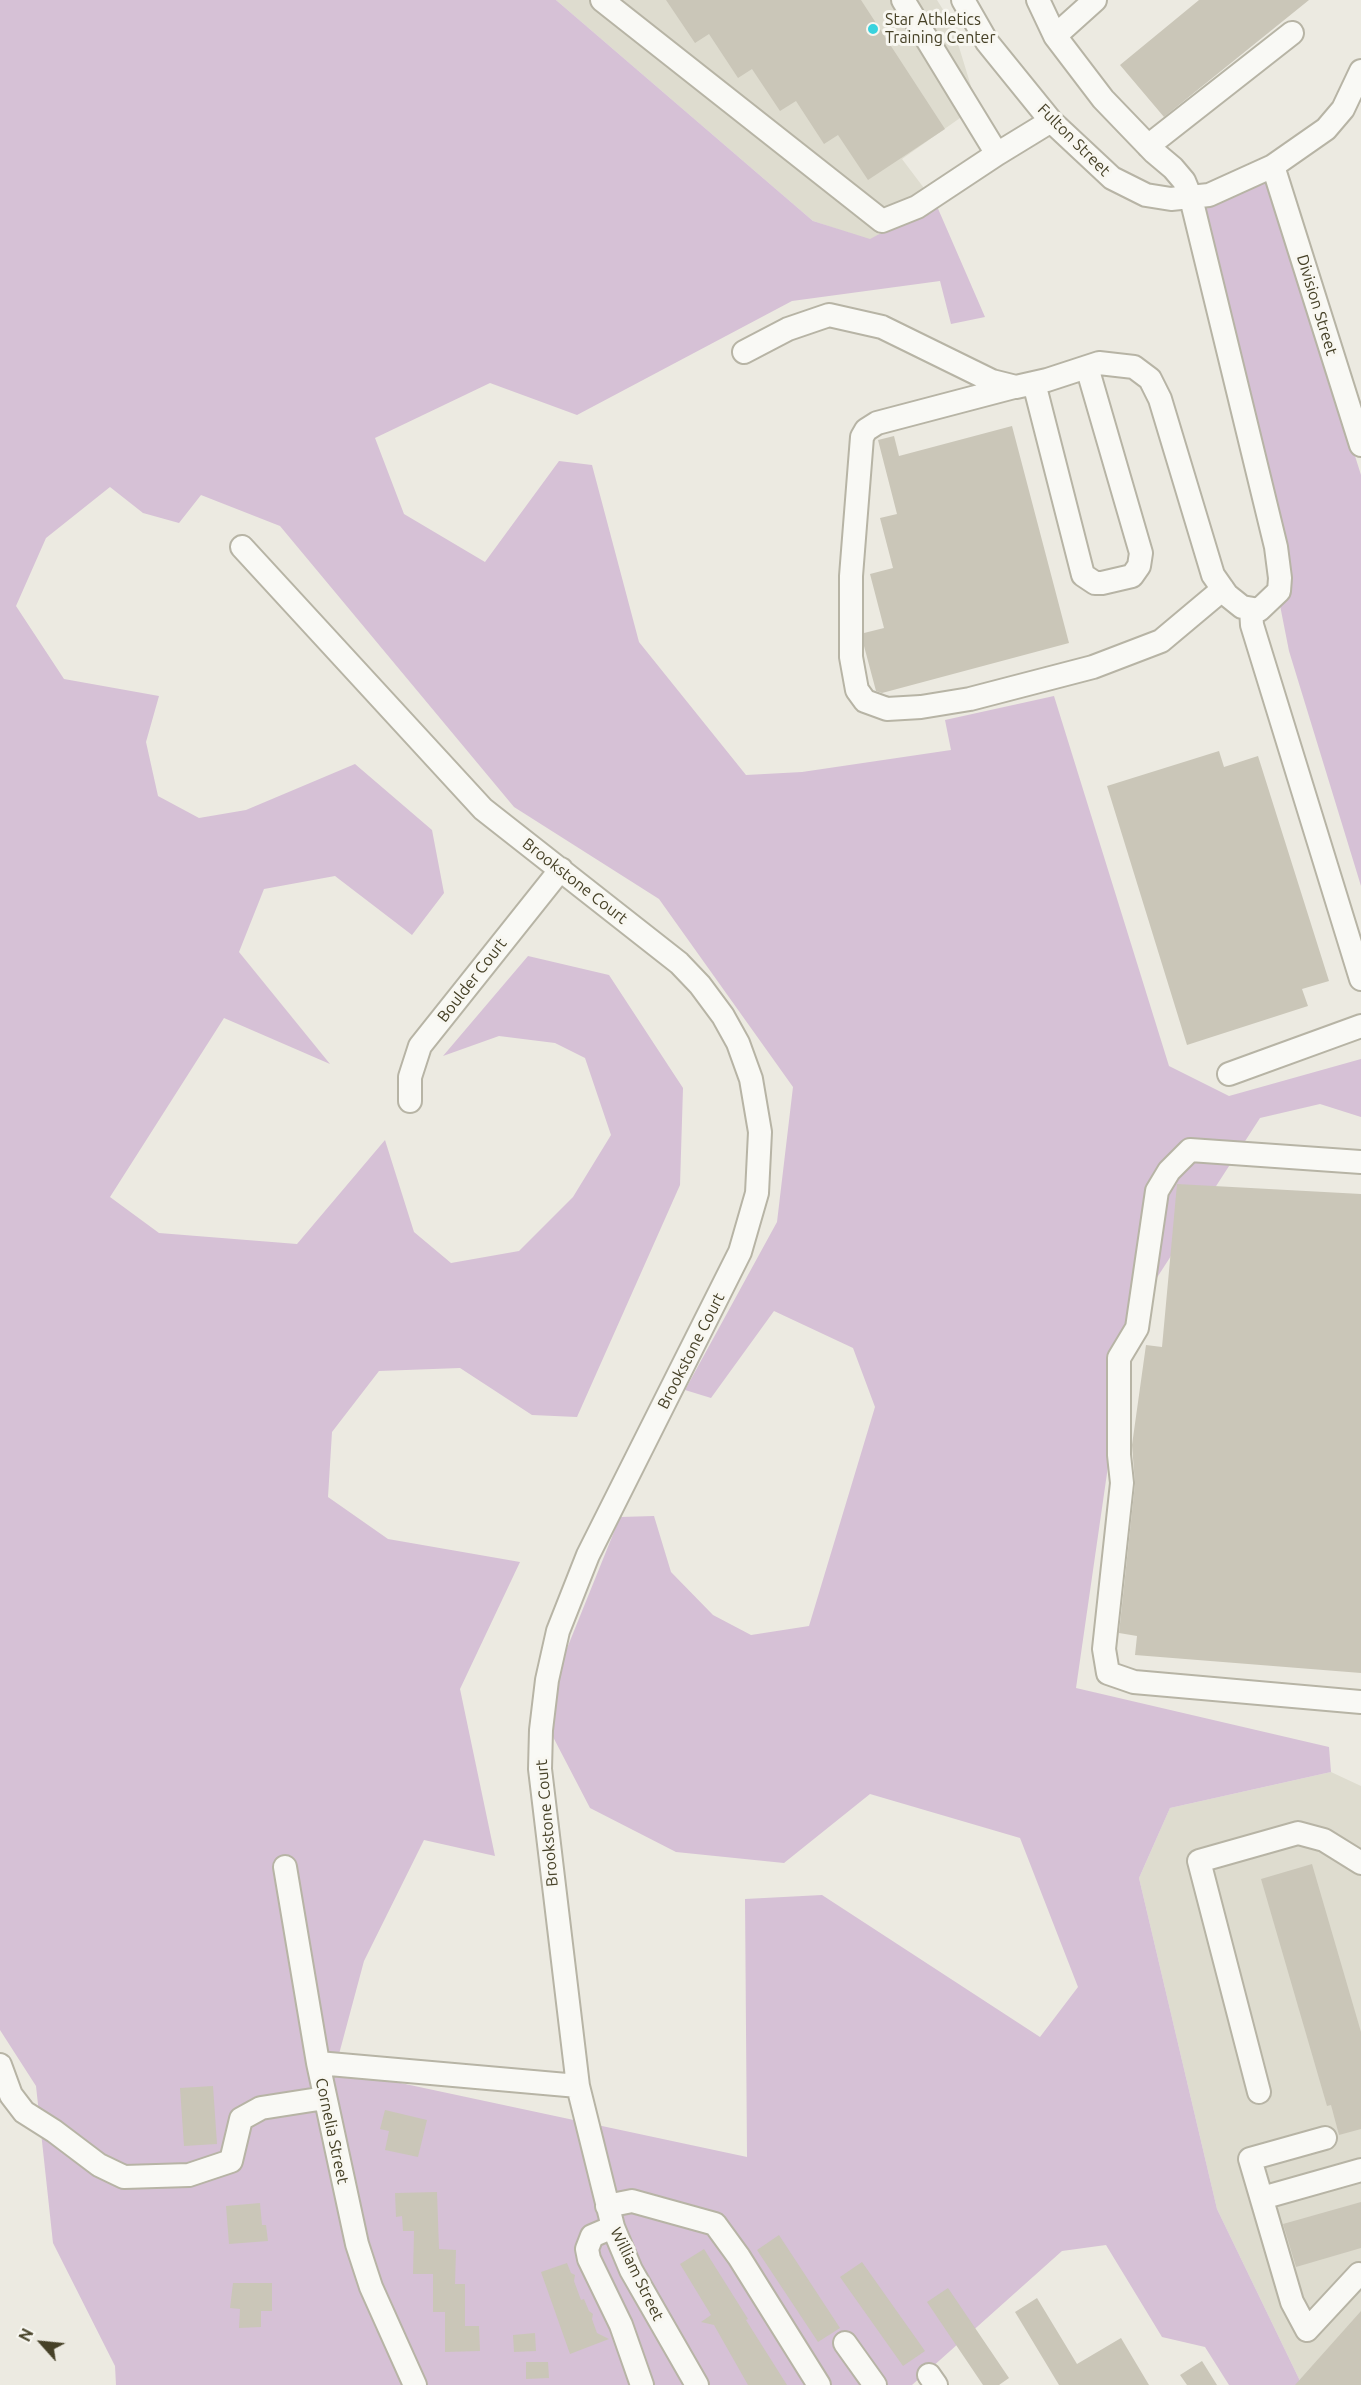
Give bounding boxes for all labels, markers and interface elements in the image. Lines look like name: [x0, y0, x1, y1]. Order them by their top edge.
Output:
place label: Star Athletics Training Center: [885, 10, 995, 48]
marker: Star Athletics Training Center: [866, 22, 880, 36]
street label: Fulton Street: [1034, 100, 1114, 180]
street label: Division Street: [1293, 252, 1341, 358]
street label: Brookstone Court: [519, 834, 631, 928]
street label: Boulder Court: [433, 934, 511, 1026]
street label: Brookstone Court: [653, 1290, 729, 1412]
street label: Brookstone Court: [532, 1758, 562, 1888]
street label: Cornelia Street: [311, 2076, 353, 2186]
street label: William Street: [606, 2224, 668, 2324]
north arrow: [12, 2313, 72, 2373]
text: N: [15, 2325, 37, 2344]

